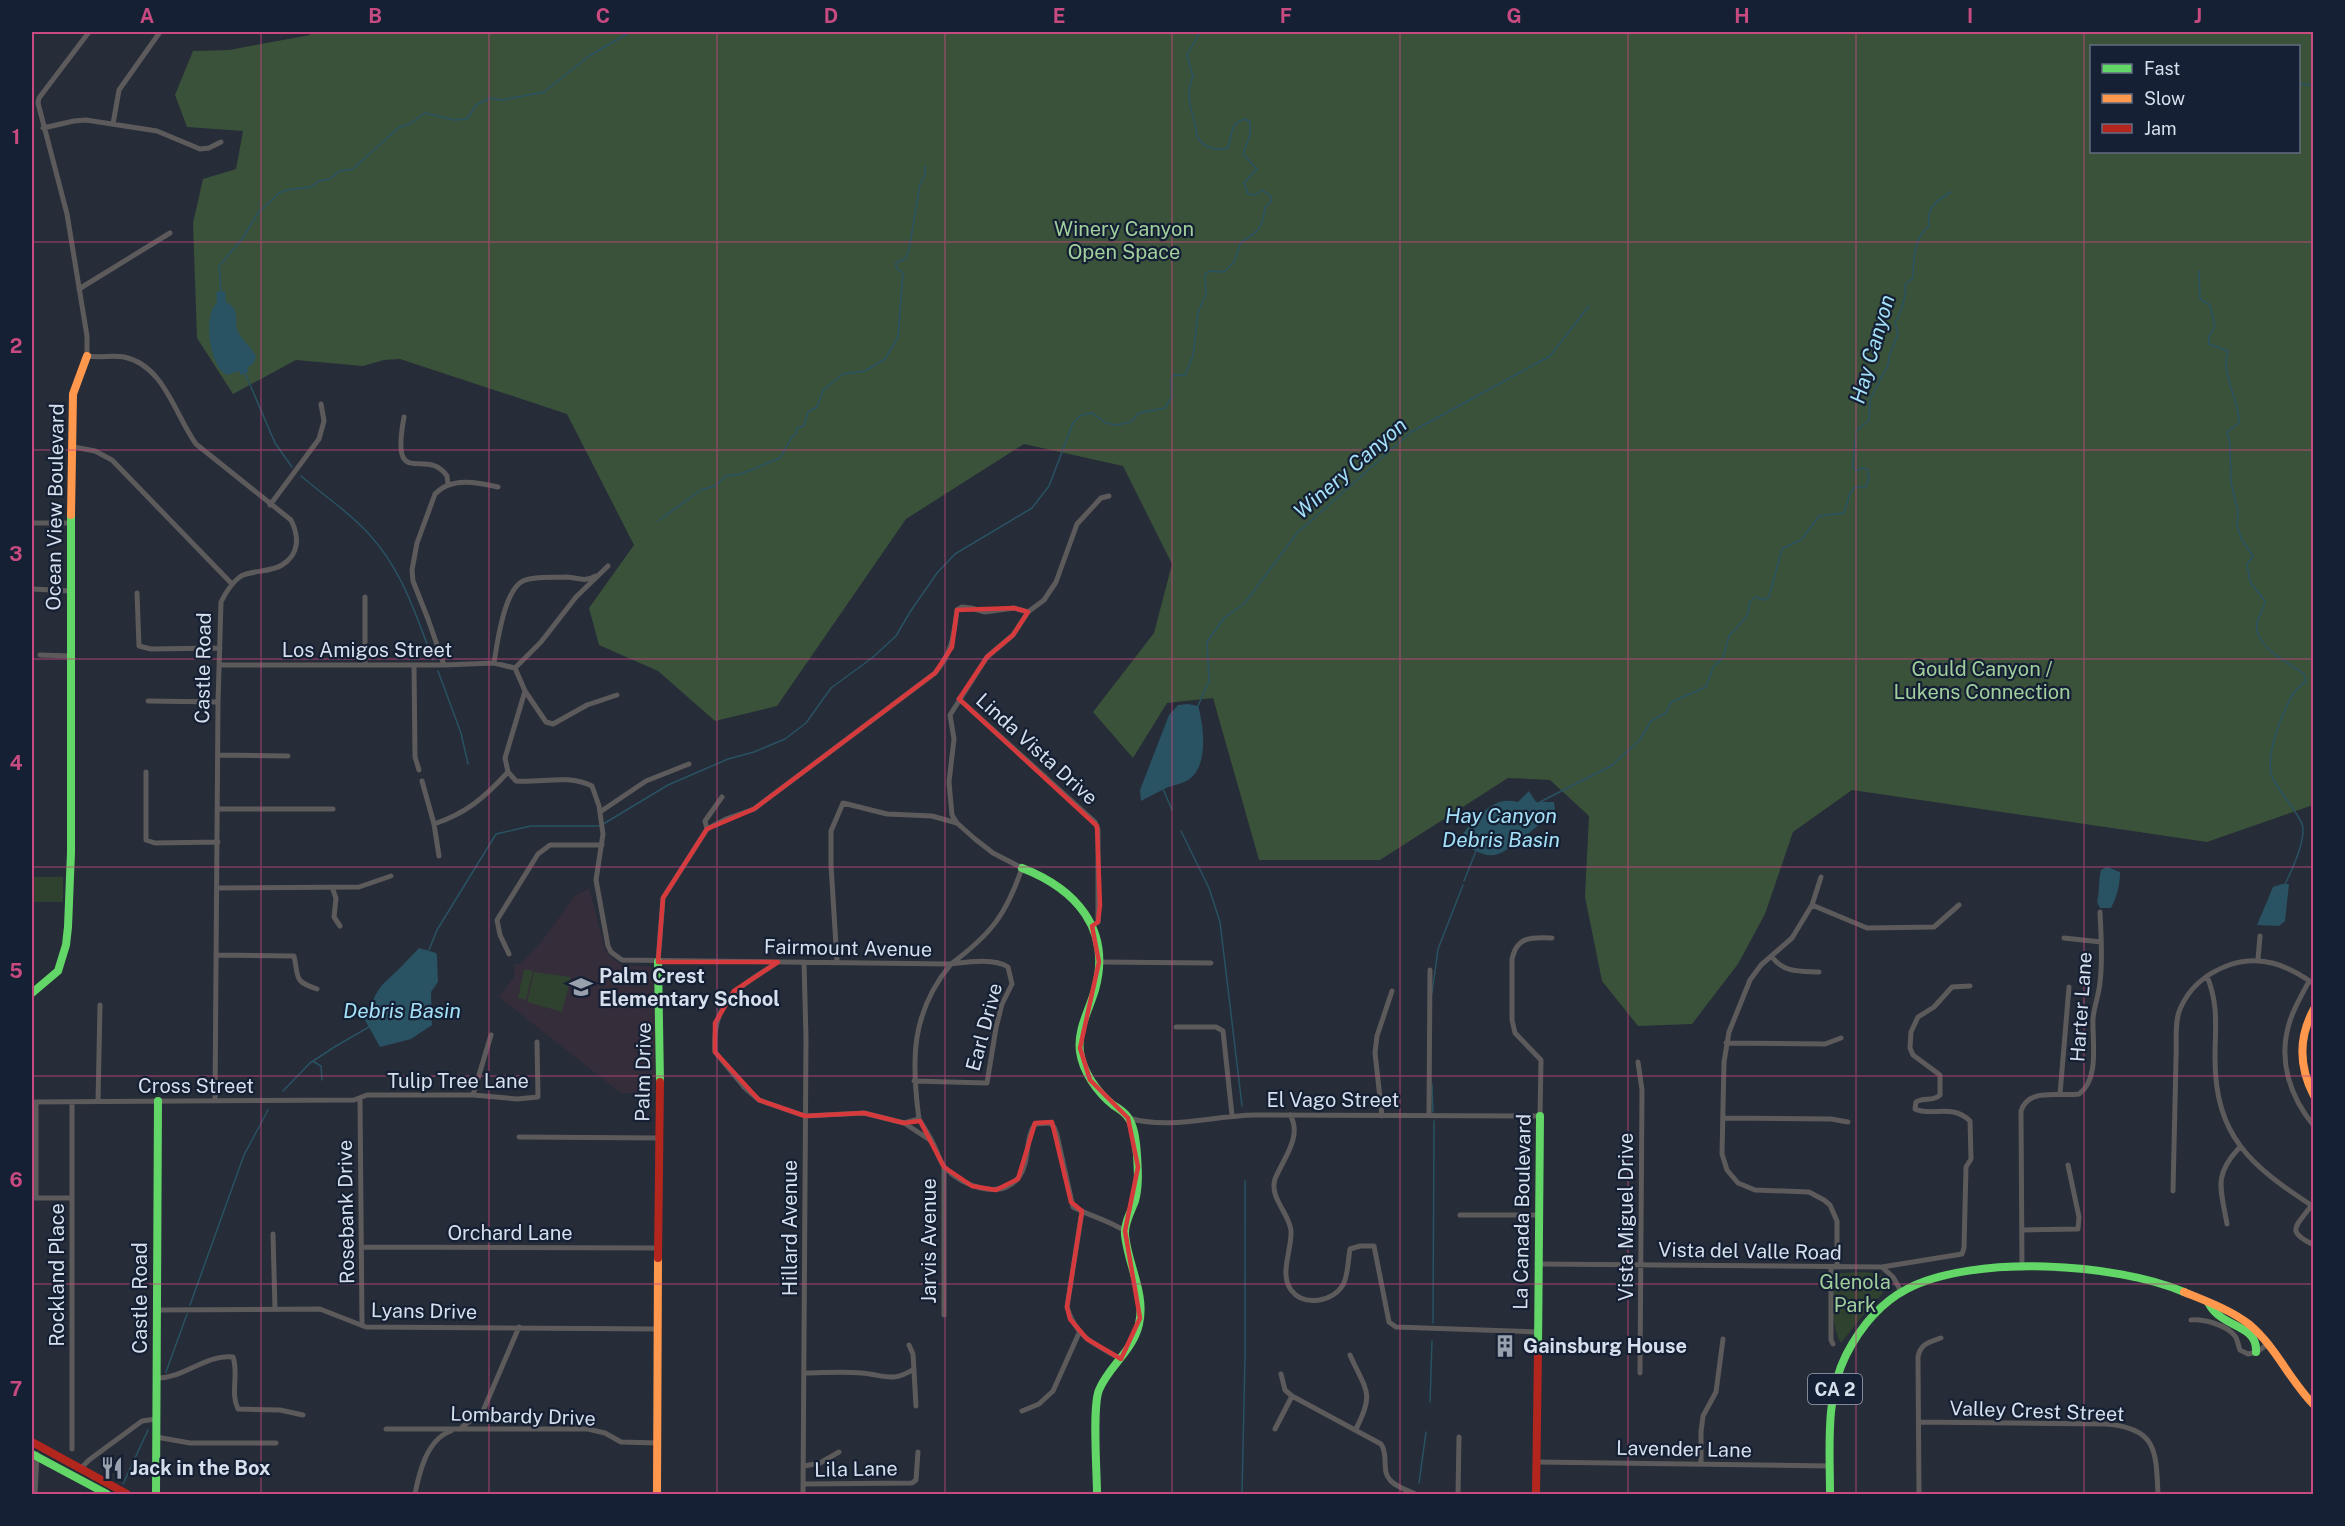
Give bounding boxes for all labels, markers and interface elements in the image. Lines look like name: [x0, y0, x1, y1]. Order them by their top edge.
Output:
text: A: [140, 4, 154, 28]
text: B: [368, 4, 382, 28]
text: C: [596, 4, 610, 28]
text: D: [824, 4, 838, 28]
text: E: [1053, 4, 1065, 28]
text: F: [1280, 4, 1292, 28]
text: G: [1506, 4, 1522, 28]
text: H: [1734, 4, 1750, 28]
text: I: [1967, 4, 1973, 28]
text: J: [2194, 4, 2202, 28]
legend: [2090, 45, 2300, 153]
text: Fast: [2144, 58, 2180, 79]
text: Slow: [2144, 88, 2185, 109]
text: Jam: [2144, 118, 2177, 139]
text: 1: [12, 125, 20, 149]
park label: Winery Canyon Open Space: [1054, 217, 1194, 264]
water label: Hay Canyon: [1845, 292, 1899, 406]
text: 2: [10, 334, 22, 358]
street label: Ocean View Boulevard: [41, 403, 69, 611]
water label: Winery Canyon: [1288, 412, 1412, 524]
text: 3: [9, 542, 23, 566]
street label: Castle Road: [190, 612, 216, 724]
street label: Los Amigos Street: [282, 638, 452, 662]
park label: Gould Canyon / Lukens Connection: [1893, 657, 2071, 704]
street label: Linda Vista Drive: [971, 688, 1103, 810]
text: 4: [9, 751, 23, 775]
water label: Hay Canyon Debris Basin: [1442, 803, 1560, 852]
street label: Fairmount Avenue: [764, 935, 932, 961]
street label: Harter Lane: [2065, 951, 2097, 1063]
text: 5: [9, 959, 23, 983]
place label: Palm Crest Elementary School: [599, 964, 780, 1011]
school or university icon: Palm Crest Elementary School: [568, 974, 594, 1000]
street label: Earl Drive: [961, 980, 1007, 1074]
water label: Debris Basin: [343, 998, 461, 1023]
street label: Palm Drive: [630, 1022, 656, 1122]
street label: Tulip Tree Lane: [387, 1069, 529, 1093]
street label: Cross Street: [138, 1074, 254, 1098]
street label: El Vago Street: [1267, 1088, 1399, 1112]
street label: La Canada Boulevard: [1508, 1114, 1536, 1310]
street label: Vista Miguel Drive: [1614, 1133, 1638, 1301]
street label: Rosebank Drive: [333, 1140, 359, 1284]
street label: Hillard Avenue: [778, 1160, 802, 1296]
text: 6: [9, 1168, 23, 1192]
street label: Jarvis Avenue: [917, 1178, 941, 1304]
street label: Rockland Place: [45, 1203, 69, 1347]
street label: Orchard Lane: [447, 1221, 573, 1245]
street label: Vista del Valle Road: [1658, 1237, 1842, 1265]
street label: Castle Road: [128, 1242, 152, 1354]
park label: Glenola Park: [1819, 1270, 1891, 1317]
street label: Lyans Drive: [371, 1298, 477, 1324]
building icon: Gainsburg House: [1492, 1333, 1518, 1359]
place label: Gainsburg House: [1523, 1334, 1687, 1358]
road number: CA 2: [1808, 1374, 1862, 1404]
text: 7: [10, 1377, 22, 1401]
street label: Valley Crest Street: [1949, 1396, 2125, 1426]
street label: Lombardy Drive: [450, 1401, 596, 1431]
street label: Lavender Lane: [1616, 1436, 1752, 1462]
restaurant icon: Jack in the Box: [99, 1455, 125, 1481]
place label: Jack in the Box: [130, 1456, 271, 1480]
street label: Lila Lane: [814, 1456, 898, 1482]

